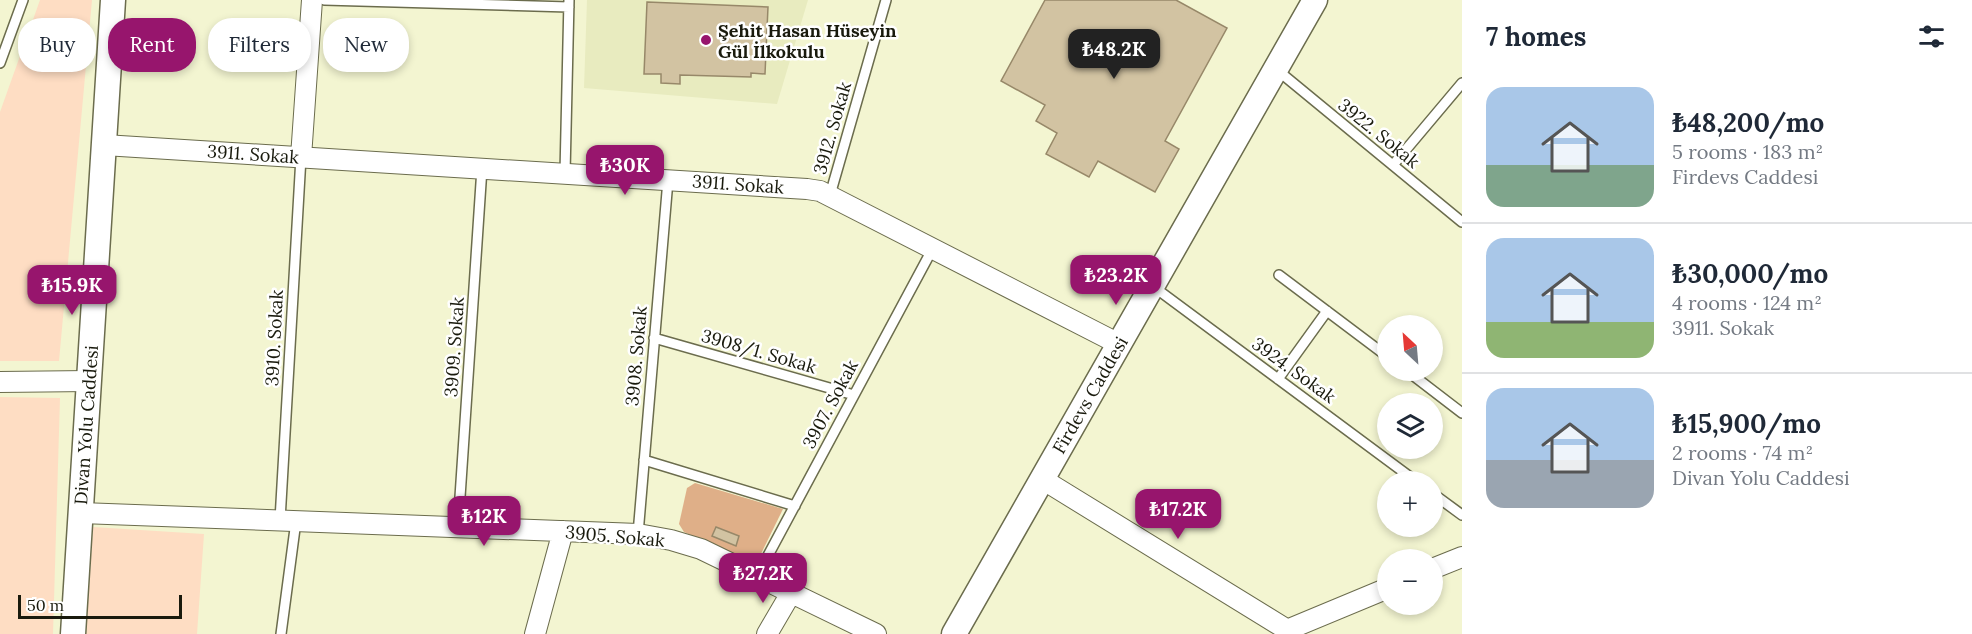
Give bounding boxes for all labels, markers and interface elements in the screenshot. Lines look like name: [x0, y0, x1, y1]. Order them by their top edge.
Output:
chip: Buy: [18, 18, 96, 72]
chip: Rent: [108, 18, 196, 72]
chip: Filters: [208, 18, 311, 72]
chip: New: [323, 18, 409, 72]
place label: Şehit Hasan Hüseyin Gül İlkokulu: [718, 19, 897, 63]
text: 7 homes: [1486, 20, 1586, 53]
icon: filters: [1915, 20, 1948, 53]
pin: ₺48.2K: [1065, 29, 1163, 80]
marker: Şehit Hasan Hüseyin Gül İlkokulu: [699, 33, 713, 47]
text: ₺48.2K: [1082, 36, 1146, 61]
street label: 3912. Sokak: [808, 79, 856, 177]
street label: 3922. Sokak: [1334, 93, 1425, 173]
text: ₺48,200/mo: [1672, 106, 1824, 139]
icon: home: [1534, 111, 1606, 183]
street label: 3911. Sokak: [206, 139, 300, 169]
text: 5 rooms · 183 m²: [1672, 139, 1823, 164]
pin: ₺30K: [589, 145, 661, 196]
text: ₺30K: [600, 152, 650, 177]
text: Firdevs Caddesi: [1672, 164, 1818, 189]
street label: 3911. Sokak: [691, 169, 785, 199]
pin: ₺23.2K: [1067, 255, 1165, 306]
text: ₺30,000/mo: [1672, 257, 1828, 290]
text: ₺23.2K: [1084, 262, 1148, 287]
icon: home: [1534, 262, 1606, 334]
pin: ₺15.9K: [23, 265, 121, 316]
text: ₺15.9K: [41, 272, 103, 297]
street label: 3910. Sokak: [260, 289, 288, 387]
text: 4 rooms · 124 m²: [1672, 290, 1822, 315]
street label: 3909. Sokak: [439, 296, 469, 398]
street label: 3908. Sokak: [620, 305, 652, 407]
north arrow: [1377, 315, 1443, 381]
map controls: [1377, 315, 1443, 615]
text: 3911. Sokak: [1672, 315, 1774, 340]
street label: 3908/1. Sokak: [699, 324, 819, 378]
street label: Firdevs Caddesi: [1047, 332, 1133, 458]
street label: 3924. Sokak: [1248, 332, 1341, 408]
street label: Divan Yolu Caddesi: [69, 344, 103, 506]
street label: 3907. Sokak: [797, 355, 863, 452]
button: layers: [1377, 393, 1443, 459]
text: ₺15,900/mo: [1672, 407, 1821, 440]
icon: home: [1534, 412, 1606, 484]
text: 2 rooms · 74 m²: [1672, 440, 1813, 465]
text: Divan Yolu Caddesi: [1672, 465, 1850, 490]
button: +: [1377, 471, 1443, 537]
pin: ₺17.2K: [1129, 489, 1227, 540]
pin: ₺12K: [448, 496, 520, 547]
text: ₺17.2K: [1149, 496, 1207, 521]
text: ₺12K: [462, 503, 506, 528]
street label: 3905. Sokak: [564, 520, 666, 552]
button: −: [1377, 549, 1443, 615]
pin: ₺27.2K: [714, 553, 812, 604]
text: ₺27.2K: [733, 560, 793, 585]
scale bar: [18, 592, 182, 620]
text: 50 m: [27, 595, 64, 615]

